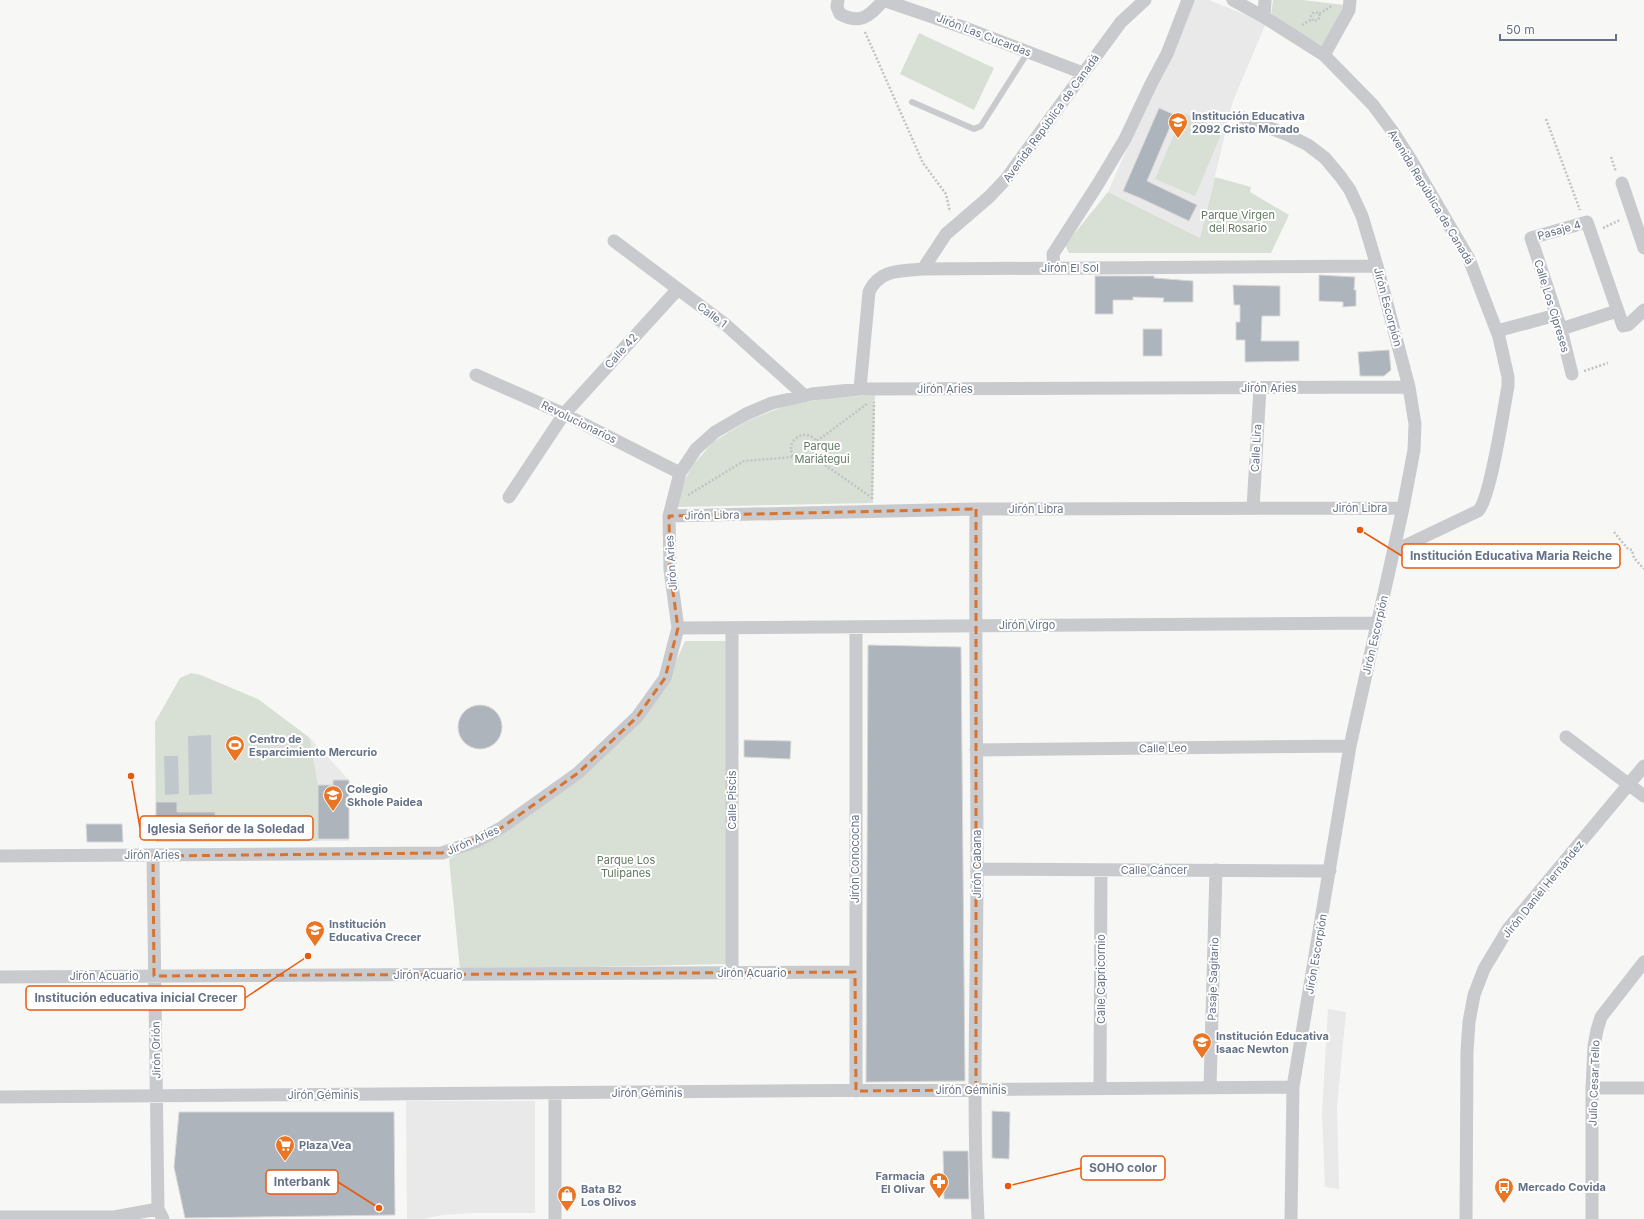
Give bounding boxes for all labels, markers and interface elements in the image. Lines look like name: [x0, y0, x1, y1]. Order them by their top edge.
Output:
street label: Jirón Las Cucardas: [935, 11, 1033, 60]
scale bar: [1500, 16, 1616, 42]
text: 50 m: [1506, 22, 1535, 37]
street label: Avenida República de Canadá: [1000, 51, 1102, 185]
place label: Institución Educativa 2092 Cristo Morado: [1192, 109, 1305, 136]
school or university icon: Institución Educativa 2092 Cristo Morado: [1167, 111, 1189, 139]
street label: Avenida República de Canadá: [1385, 127, 1477, 267]
park label: Parque Virgen del Rosario: [1201, 208, 1275, 235]
street label: Pasaje 4: [1536, 217, 1582, 243]
street label: Calle Los Cipreses: [1531, 258, 1573, 354]
street label: Jirón El Sol: [1041, 261, 1099, 275]
street label: Jirón Escorpión: [1371, 266, 1405, 348]
street label: Calle 1: [694, 299, 730, 331]
street label: Calle 42: [601, 330, 641, 372]
street label: Jirón Aries: [1241, 381, 1297, 395]
street label: Jirón Aries: [917, 382, 973, 396]
street label: Revolucionarios: [539, 398, 619, 446]
street label: Calle Lira: [1248, 424, 1264, 472]
park label: Parque Mariátegui: [794, 439, 850, 466]
street label: Jirón Libra: [1332, 501, 1388, 515]
street label: Jirón Libra: [1008, 502, 1064, 516]
street label: Jirón Libra: [684, 508, 740, 522]
street label: Jirón Aries: [662, 534, 680, 591]
callout: Institución Educativa Maria Reiche: [1402, 544, 1620, 568]
text: Institución Educativa Maria Reiche: [1410, 548, 1612, 563]
street label: Jirón Escorpión: [1359, 594, 1391, 676]
street label: Jirón Virgo: [999, 618, 1056, 632]
place label: Centro de Esparcimiento Mercurio: [249, 732, 377, 759]
sports icon: Centro de Esparcimiento Mercurio: [224, 734, 246, 762]
street label: Calle Leo: [1139, 741, 1188, 755]
street label: Calle Piscis: [725, 770, 739, 830]
place label: Colegio Skhole Paidea: [347, 782, 423, 809]
school or university icon: Colegio Skhole Paidea: [322, 784, 344, 812]
street label: Jirón Conococha: [848, 815, 862, 903]
callout: Iglesia Señor de la Soledad: [140, 816, 313, 840]
text: Iglesia Señor de la Soledad: [147, 821, 305, 836]
street label: Jirón Aries: [445, 822, 502, 858]
street label: Jirón Cabana: [970, 830, 984, 899]
street label: Jirón Daniel Hernández: [1499, 837, 1587, 941]
street label: Jirón Aries: [124, 848, 180, 862]
park label: Parque Los Tulipanes: [597, 853, 655, 880]
street label: Calle Cáncer: [1121, 863, 1187, 877]
street label: Jirón Escorpión: [1302, 913, 1330, 995]
place label: Institución Educativa Crecer: [329, 917, 422, 944]
school or university icon: Institución Educativa Crecer: [304, 919, 326, 947]
street label: Calle Capricornio: [1094, 934, 1108, 1024]
street label: Pasaje Sagitario: [1205, 937, 1221, 1021]
street label: Jirón Acuario: [717, 966, 787, 980]
street label: Jirón Acuario: [393, 968, 463, 982]
street label: Jirón Acuario: [69, 969, 139, 983]
callout: Institución educativa inicial Crecer: [26, 986, 245, 1010]
text: Institución educativa inicial Crecer: [35, 990, 238, 1005]
street label: Jirón Orión: [148, 1021, 164, 1079]
place label: Institución Educativa Isaac Newton: [1216, 1029, 1329, 1056]
school or university icon: Institución Educativa Isaac Newton: [1191, 1031, 1213, 1059]
street label: Julio Cesar Tello: [1586, 1039, 1603, 1126]
street label: Jirón Géminis: [936, 1083, 1007, 1097]
street label: Jirón Géminis: [612, 1086, 683, 1100]
street label: Jirón Géminis: [288, 1088, 359, 1102]
supermarket icon: Plaza Vea: [274, 1134, 296, 1162]
place label: Plaza Vea: [299, 1138, 351, 1152]
callout: SOHO color: [1081, 1156, 1165, 1180]
text: SOHO color: [1089, 1160, 1157, 1175]
place label: Farmacia El Olivar: [876, 1169, 926, 1196]
callout: Interbank: [266, 1170, 338, 1194]
pharmacy icon: Farmacia El Olivar: [928, 1171, 950, 1199]
text: Interbank: [274, 1174, 330, 1189]
bus stop icon: Mercado Covida: [1493, 1176, 1515, 1204]
place label: Mercado Covida: [1518, 1180, 1606, 1194]
place label: Bata B2 Los Olivos: [581, 1182, 636, 1209]
shop icon: Bata B2 Los Olivos: [556, 1184, 578, 1212]

